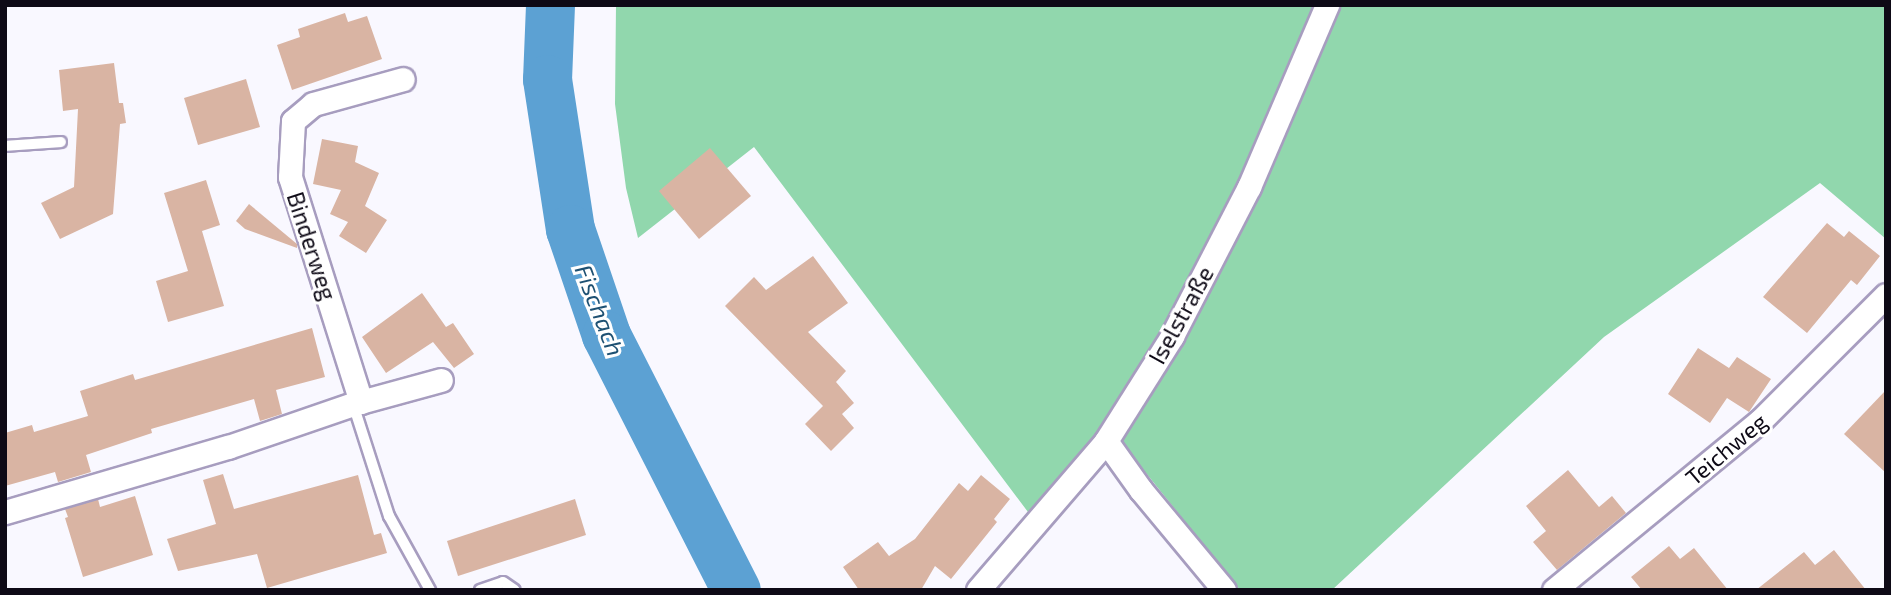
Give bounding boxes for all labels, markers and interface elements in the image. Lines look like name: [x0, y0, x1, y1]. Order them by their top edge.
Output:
street label: Binderweg: [282, 188, 342, 304]
water label: Fischach: [569, 260, 631, 360]
street label: Iselstraße: [1143, 261, 1219, 369]
street label: Teichweg: [1680, 407, 1772, 491]

